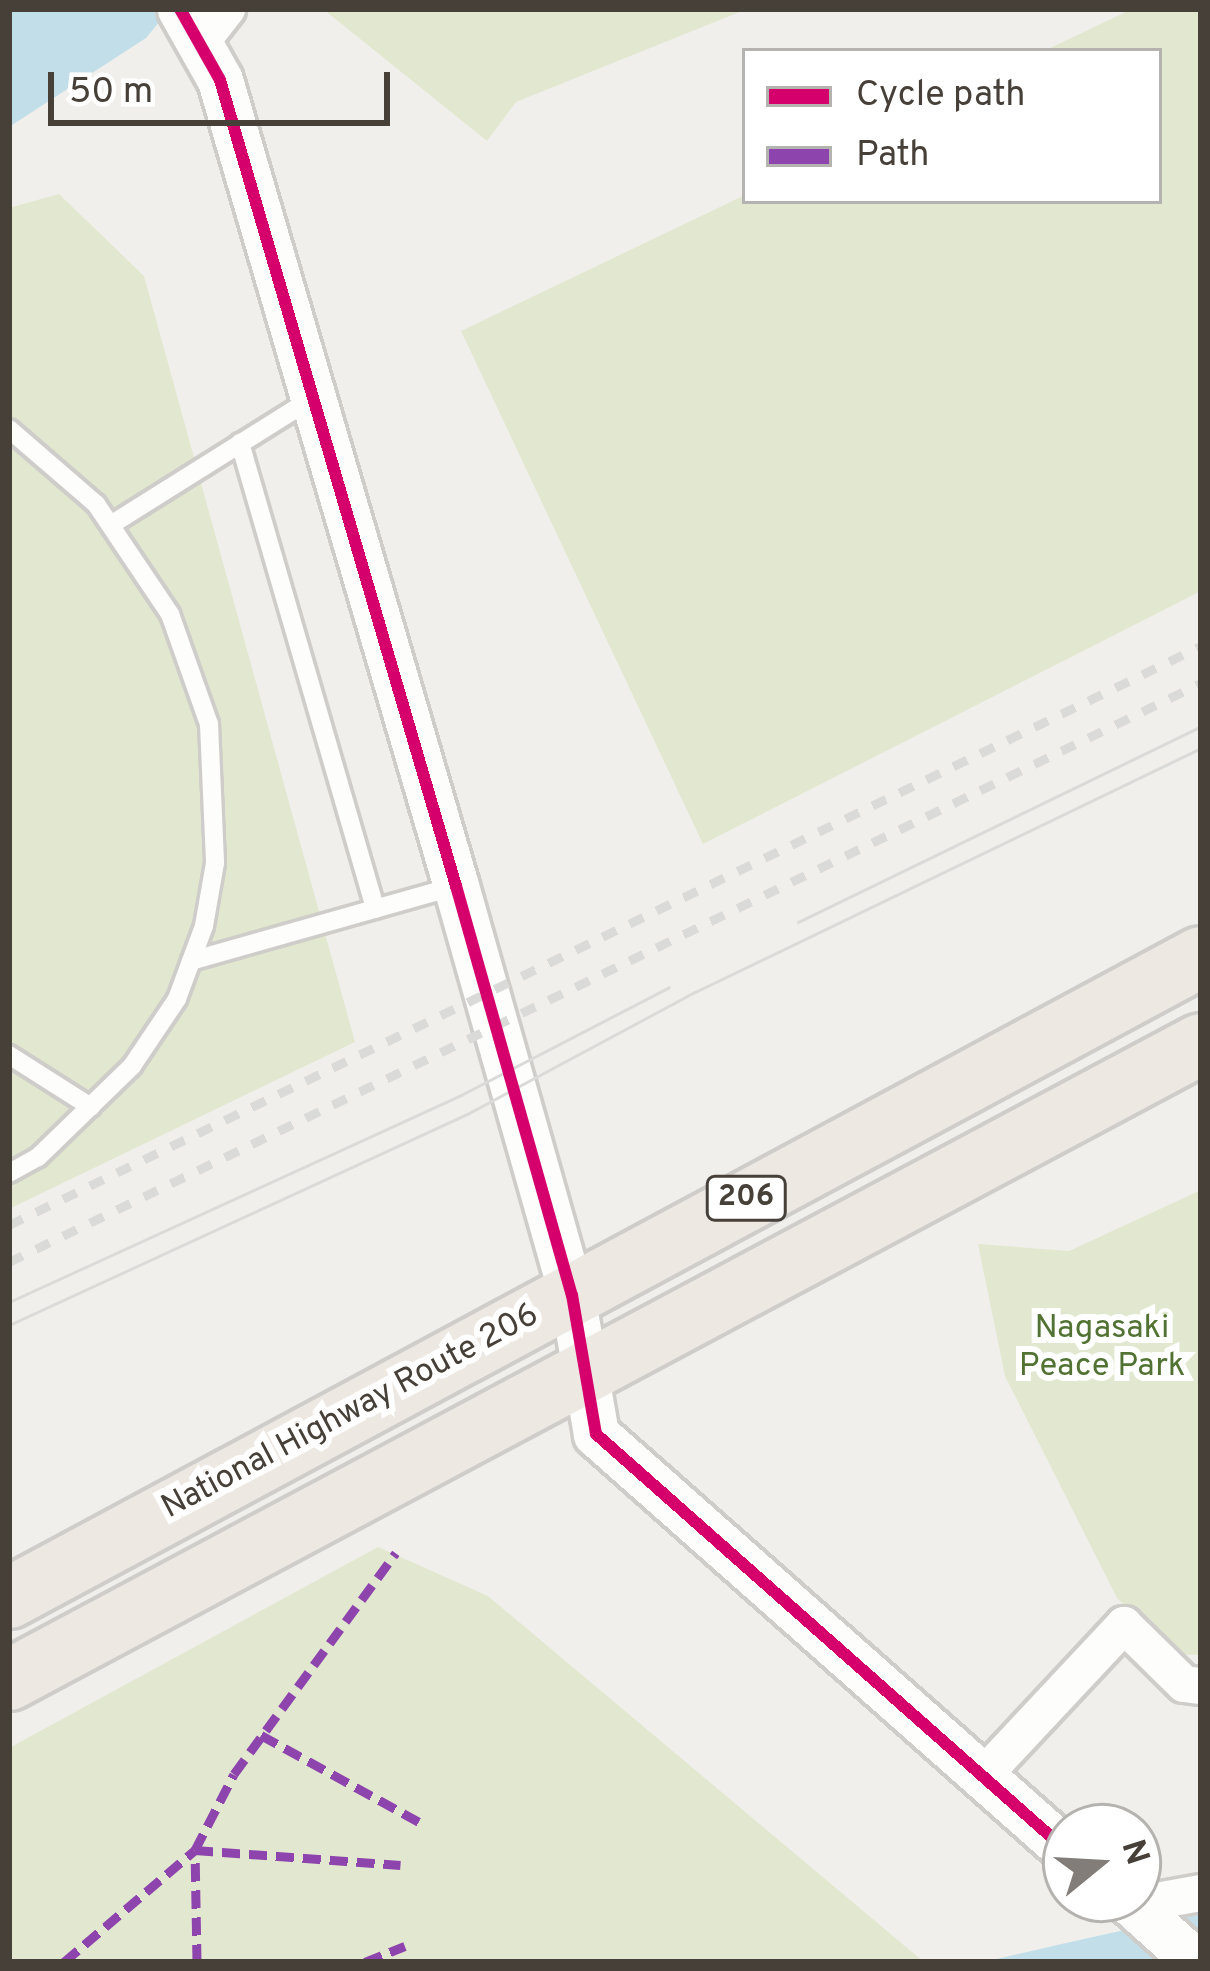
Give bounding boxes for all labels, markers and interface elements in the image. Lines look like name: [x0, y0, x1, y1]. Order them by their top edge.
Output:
scale bar: [54, 48, 396, 122]
legend: [742, 48, 1162, 204]
text: 50 m: [69, 70, 153, 116]
text: Cycle path: [856, 73, 1026, 119]
text: Path: [856, 133, 930, 179]
road number: 206: [704, 1174, 788, 1222]
street label: National Highway Route 206: [156, 1297, 546, 1529]
park label: Nagasaki Peace Park: [1019, 1310, 1185, 1388]
north arrow: [1042, 1803, 1162, 1923]
text: N: [1110, 1835, 1157, 1871]

